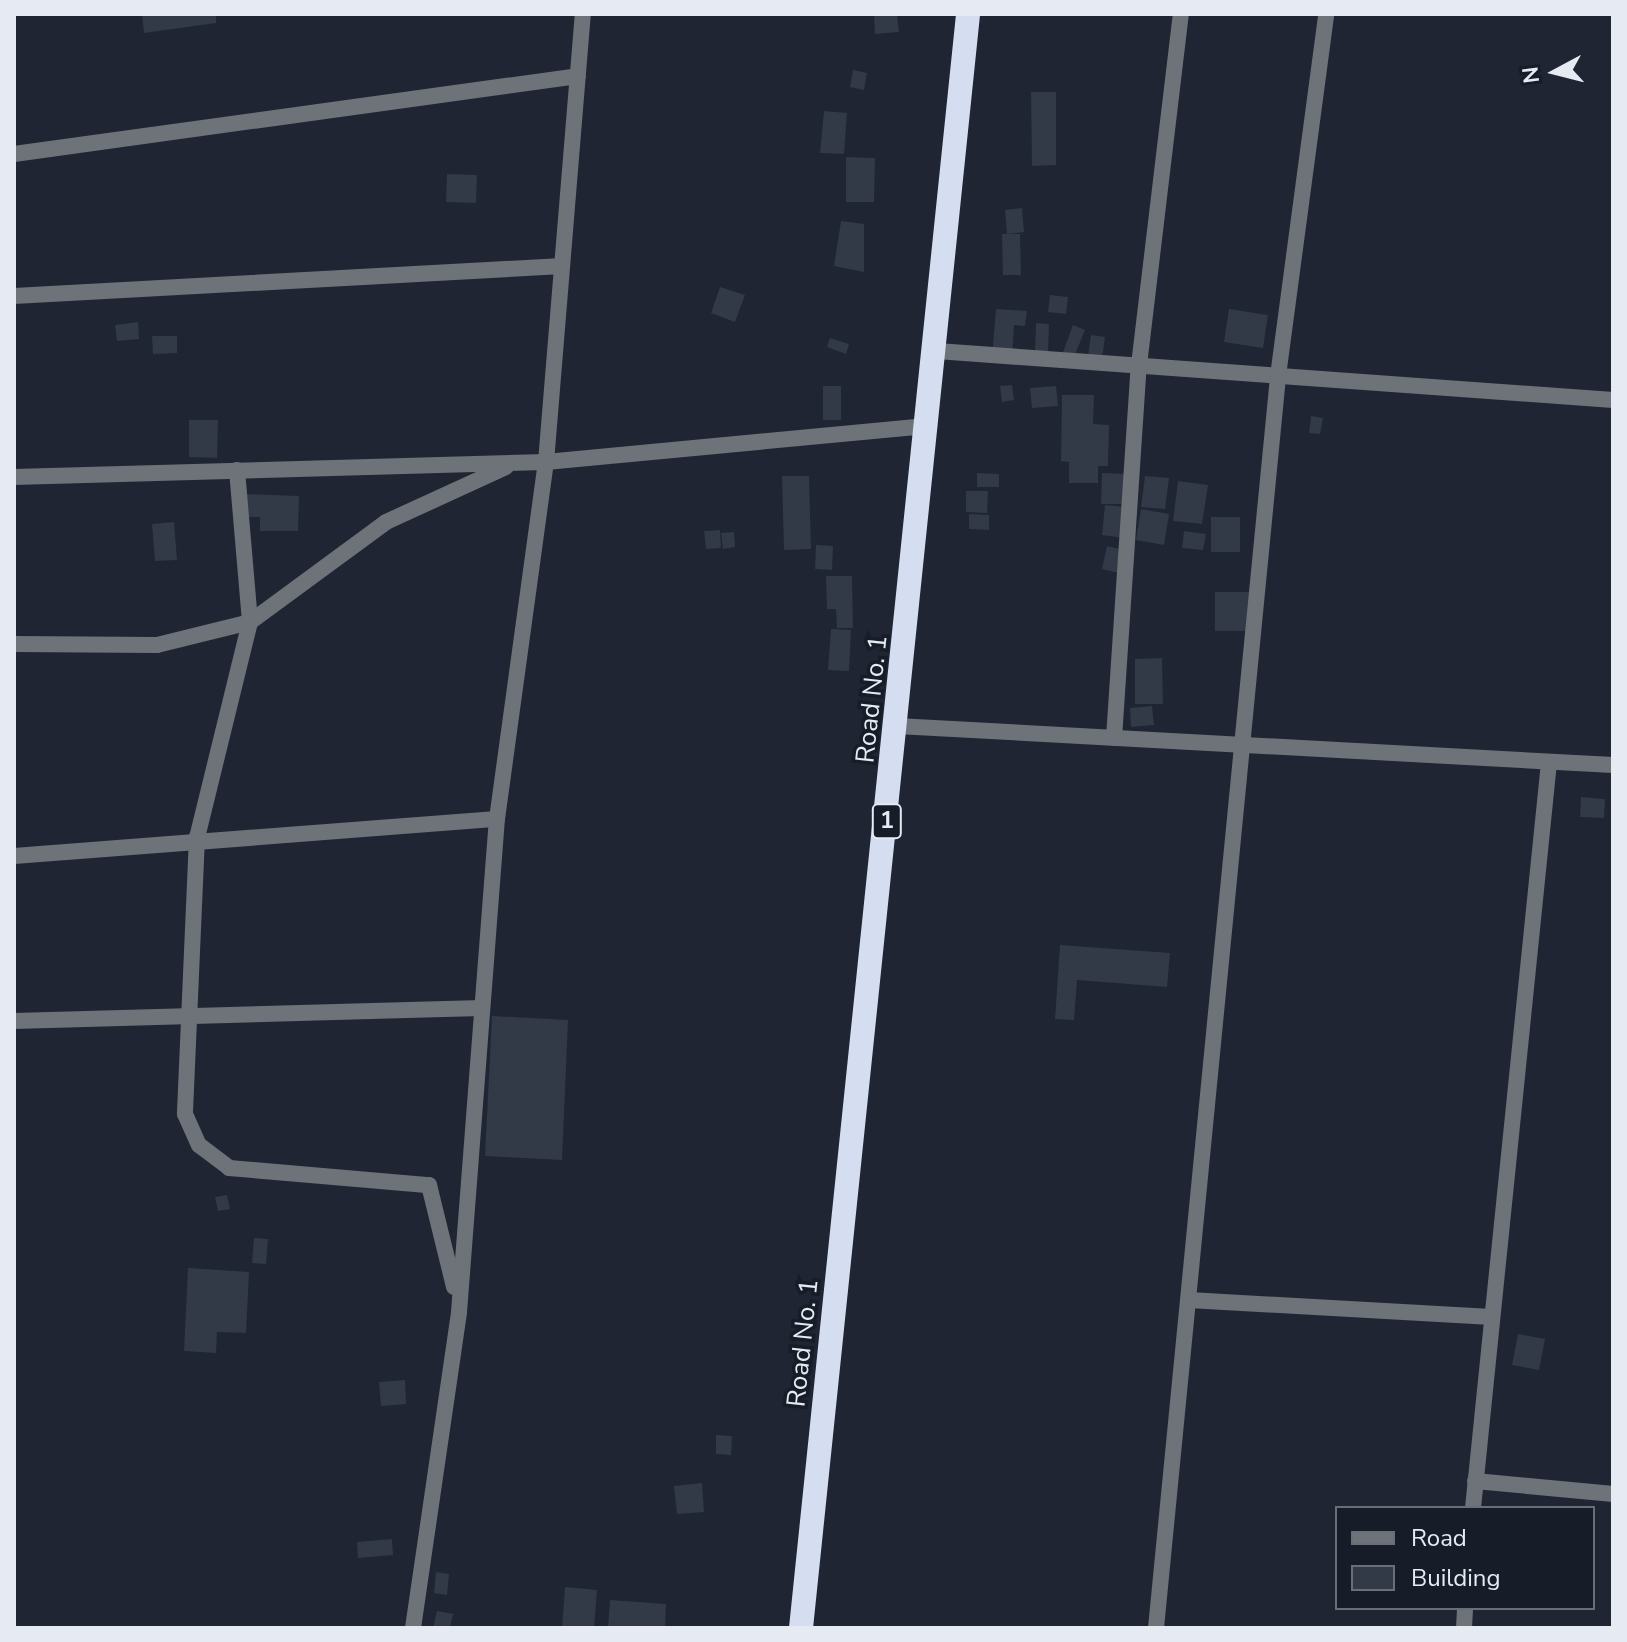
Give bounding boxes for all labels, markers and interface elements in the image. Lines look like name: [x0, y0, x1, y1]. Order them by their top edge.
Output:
north arrow: [1515, 32, 1595, 112]
text: N: [1515, 65, 1547, 85]
street label: Road No. 1: [850, 633, 894, 765]
road number: 1: [871, 801, 903, 841]
street label: Road No. 1: [781, 1277, 825, 1409]
legend: [1335, 1506, 1595, 1610]
text: Road: [1411, 1522, 1467, 1554]
text: Building: [1411, 1562, 1501, 1594]

